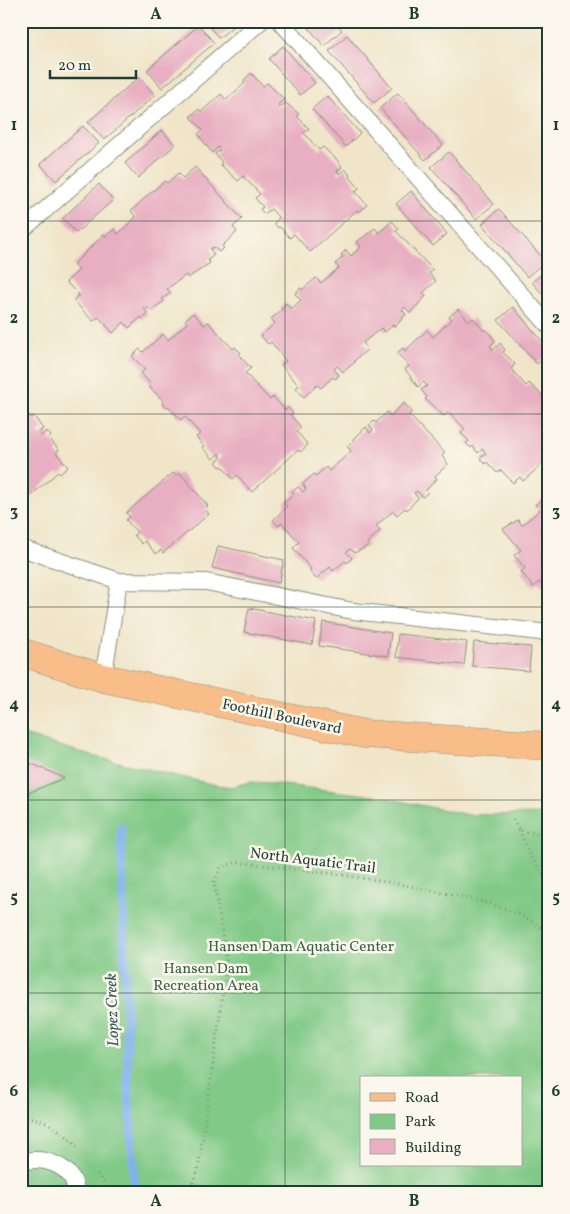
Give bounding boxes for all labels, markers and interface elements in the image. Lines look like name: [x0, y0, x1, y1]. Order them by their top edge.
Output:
text: A: [150, 4, 162, 26]
text: B: [409, 4, 420, 26]
scale bar: [50, 48, 136, 80]
text: 20 m: [58, 56, 91, 77]
text: 1: [11, 115, 17, 137]
text: 1: [553, 115, 559, 137]
text: 2: [10, 308, 18, 330]
text: 2: [552, 308, 560, 330]
text: 3: [10, 501, 18, 523]
text: 3: [552, 501, 560, 523]
text: 4: [9, 694, 19, 716]
text: 4: [551, 694, 561, 716]
street label: Foothill Boulevard: [220, 695, 343, 740]
street label: North Aquatic Trail: [249, 843, 377, 880]
text: 5: [10, 887, 18, 909]
text: 5: [552, 887, 560, 909]
park label: Hansen Dam Aquatic Center: [208, 937, 394, 958]
park label: Hansen Dam Recreation Area: [153, 959, 259, 997]
water label: Lopez Creek: [101, 972, 125, 1047]
legend: [360, 1076, 522, 1166]
text: 6: [10, 1081, 19, 1103]
text: 6: [552, 1081, 561, 1103]
text: Road: [405, 1088, 439, 1109]
text: Park: [405, 1112, 436, 1133]
text: Building: [405, 1138, 462, 1159]
text: A: [150, 1191, 162, 1213]
text: B: [409, 1191, 420, 1213]

